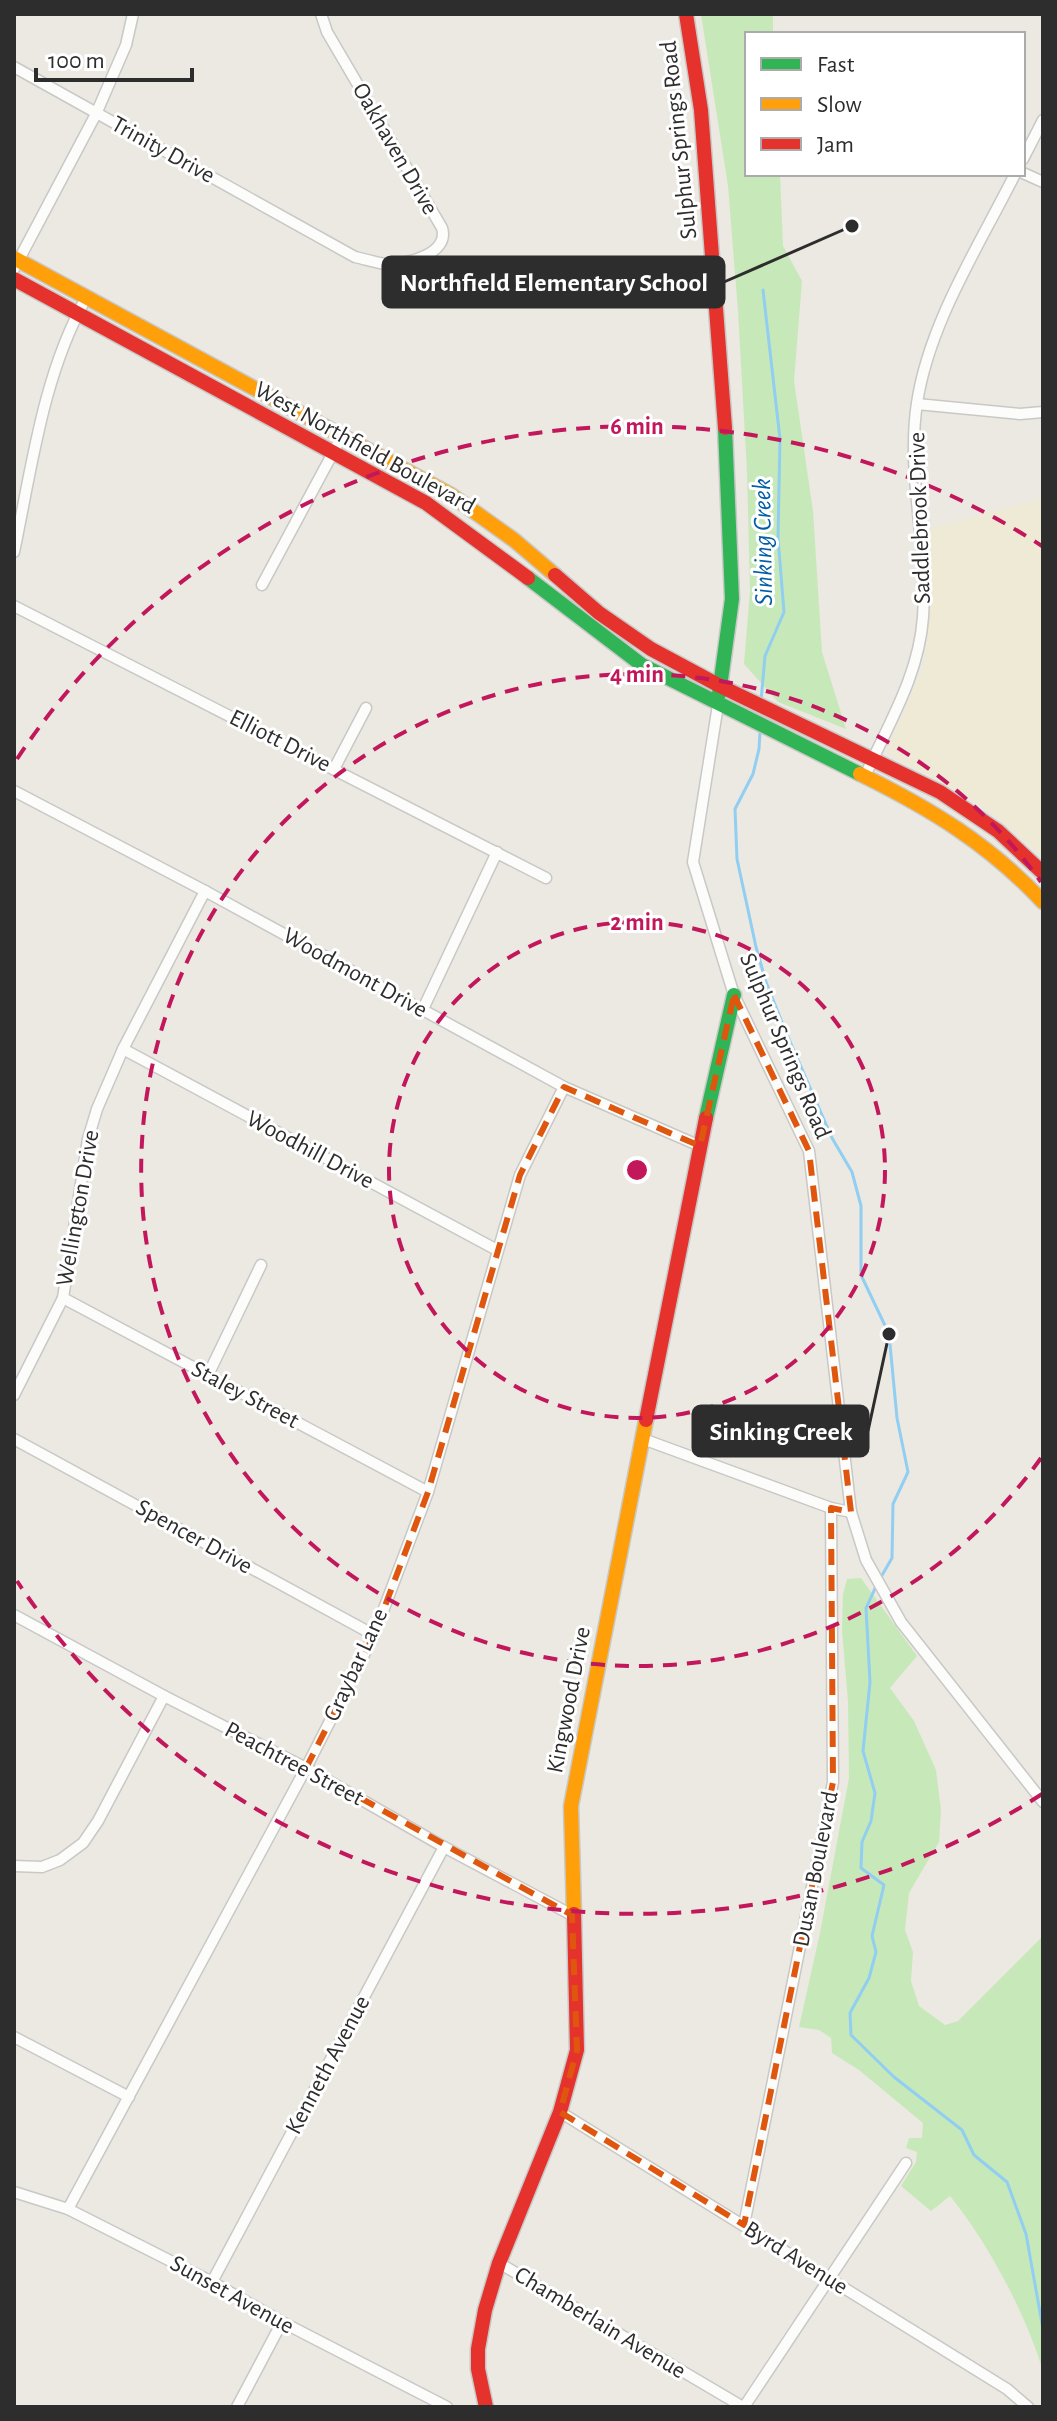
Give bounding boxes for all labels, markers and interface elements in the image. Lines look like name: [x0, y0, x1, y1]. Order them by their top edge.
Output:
scale bar: [36, 32, 192, 82]
legend: [745, 32, 1025, 176]
street label: Sulphur Springs Road: [657, 40, 701, 240]
text: 100 m: [48, 49, 105, 73]
text: Fast: [817, 53, 855, 77]
street label: Oakhaven Drive: [348, 79, 442, 219]
text: Slow: [817, 93, 862, 117]
street label: Trinity Drive: [107, 112, 219, 188]
text: Jam: [817, 133, 854, 157]
callout: Northfield Elementary School: [383, 257, 724, 307]
text: Northfield Elementary School: [400, 270, 708, 296]
street label: West Northfield Boulevard: [251, 377, 479, 519]
text: 6 min: [610, 415, 664, 439]
street label: Saddlebrook Drive: [905, 432, 935, 604]
water label: Sinking Creek: [749, 478, 777, 606]
text: 4 min: [610, 663, 664, 687]
street label: Elliott Drive: [225, 705, 335, 777]
text: 2 min: [610, 911, 664, 935]
street label: Woodmont Drive: [279, 923, 431, 1023]
street label: Sulphur Springs Road: [735, 950, 835, 1142]
street label: Woodhill Drive: [242, 1106, 378, 1194]
street label: Wellington Drive: [52, 1128, 104, 1288]
centre of rings: [623, 1156, 651, 1184]
street label: Staley Street: [187, 1357, 303, 1433]
callout: Sinking Creek: [693, 1406, 868, 1456]
text: Sinking Creek: [709, 1419, 853, 1445]
street label: Spencer Drive: [132, 1495, 256, 1579]
street label: Graybar Lane: [319, 1605, 393, 1725]
street label: Kingwood Drive: [543, 1625, 595, 1775]
street label: Peachtree Street: [221, 1717, 368, 1811]
street label: Dusan Boulevard: [789, 1789, 843, 1949]
street label: Kenneth Avenue: [281, 1992, 375, 2138]
street label: Byrd Avenue: [740, 2217, 852, 2299]
street label: Sunset Avenue: [166, 2251, 298, 2339]
street label: Chamberlain Avenue: [510, 2262, 690, 2384]

